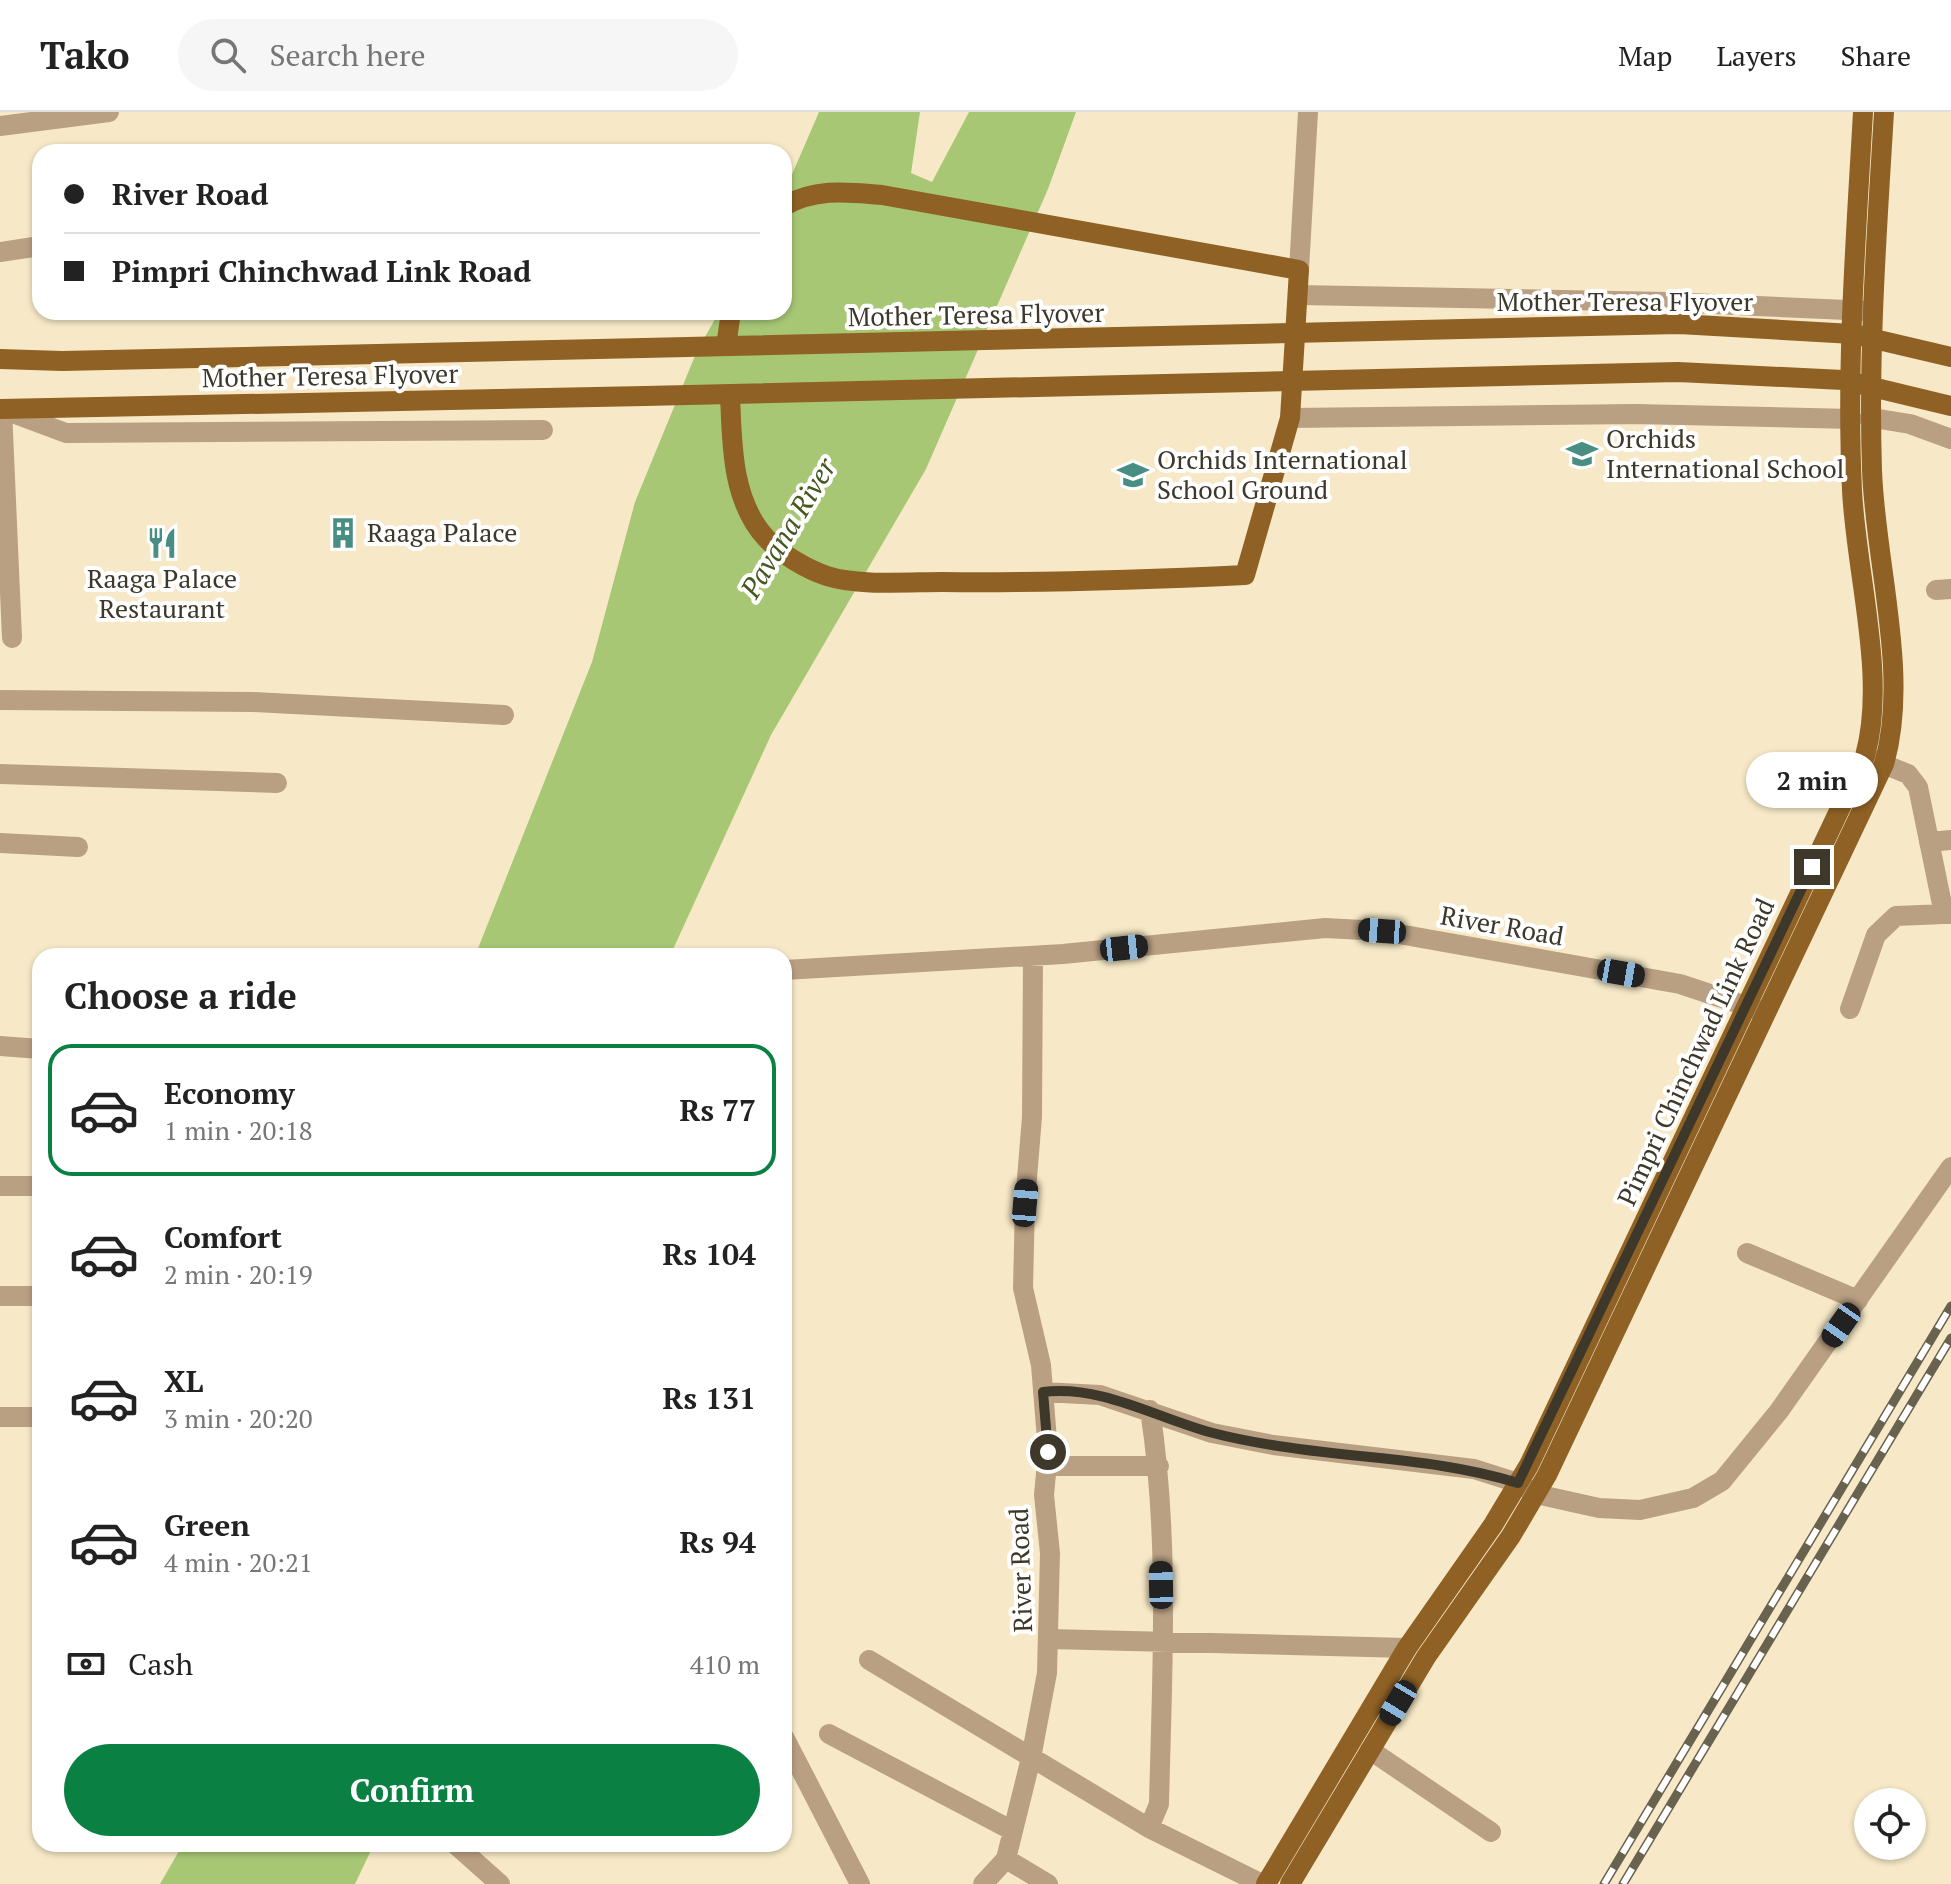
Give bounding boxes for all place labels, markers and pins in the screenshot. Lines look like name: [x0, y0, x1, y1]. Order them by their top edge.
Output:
place label: Orchids International School: [1606, 421, 1844, 485]
school or university icon: Orchids International School: [1565, 437, 1599, 471]
place label: Orchids International School Ground: [1157, 442, 1408, 506]
school or university icon: Orchids International School Ground: [1116, 458, 1150, 492]
place label: Raaga Palace: [367, 515, 517, 549]
building icon: Raaga Palace: [326, 516, 360, 550]
restaurant icon: Raaga Palace Restaurant: [145, 526, 179, 560]
place label: Raaga Palace Restaurant: [87, 561, 237, 625]

